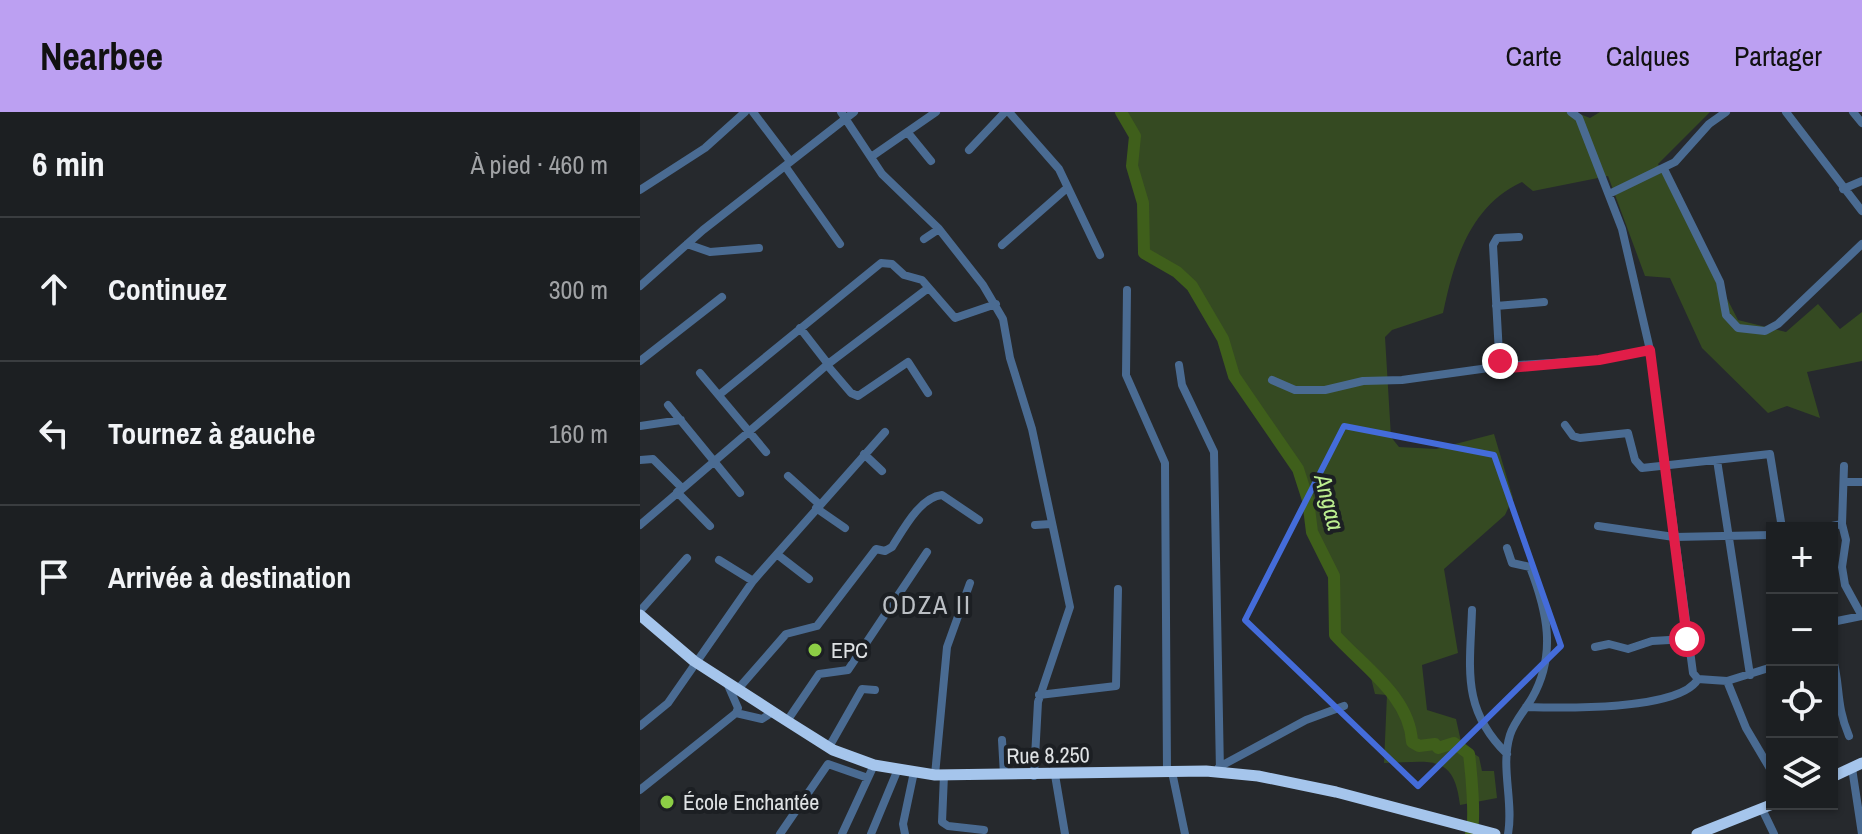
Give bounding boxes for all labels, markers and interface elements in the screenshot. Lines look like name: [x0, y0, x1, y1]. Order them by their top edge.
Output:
text: Nearbee: [40, 31, 163, 82]
text: Carte: [1506, 37, 1562, 75]
text: Calques: [1606, 37, 1690, 75]
text: Partager: [1734, 37, 1822, 75]
text: 6 min: [32, 141, 105, 187]
text: À pied · 460 m: [470, 147, 608, 182]
icon: ahead: [32, 267, 76, 311]
text: Continuez: [108, 269, 227, 309]
text: 300 m: [549, 272, 608, 307]
route end: [1482, 343, 1518, 379]
icon: left: [32, 411, 76, 455]
text: Tournez à gauche: [108, 413, 315, 453]
text: 160 m: [549, 416, 608, 451]
water label: Angaa: [1307, 469, 1353, 534]
map controls: [1766, 522, 1838, 810]
button: +: [1766, 522, 1838, 594]
icon: arrive: [32, 555, 76, 599]
text: Arrivée à destination: [108, 557, 351, 597]
district label: ODZA II: [882, 587, 972, 622]
button: −: [1766, 594, 1838, 666]
route start: [1669, 621, 1705, 657]
place label: EPC: [831, 635, 868, 665]
marker: EPC: [806, 641, 824, 659]
button: locate: [1766, 666, 1838, 738]
button: layers: [1766, 738, 1838, 810]
street label: Rue 8.250: [1006, 739, 1090, 771]
place label: École Enchantée: [683, 787, 819, 817]
marker: École Enchantée: [658, 793, 676, 811]

